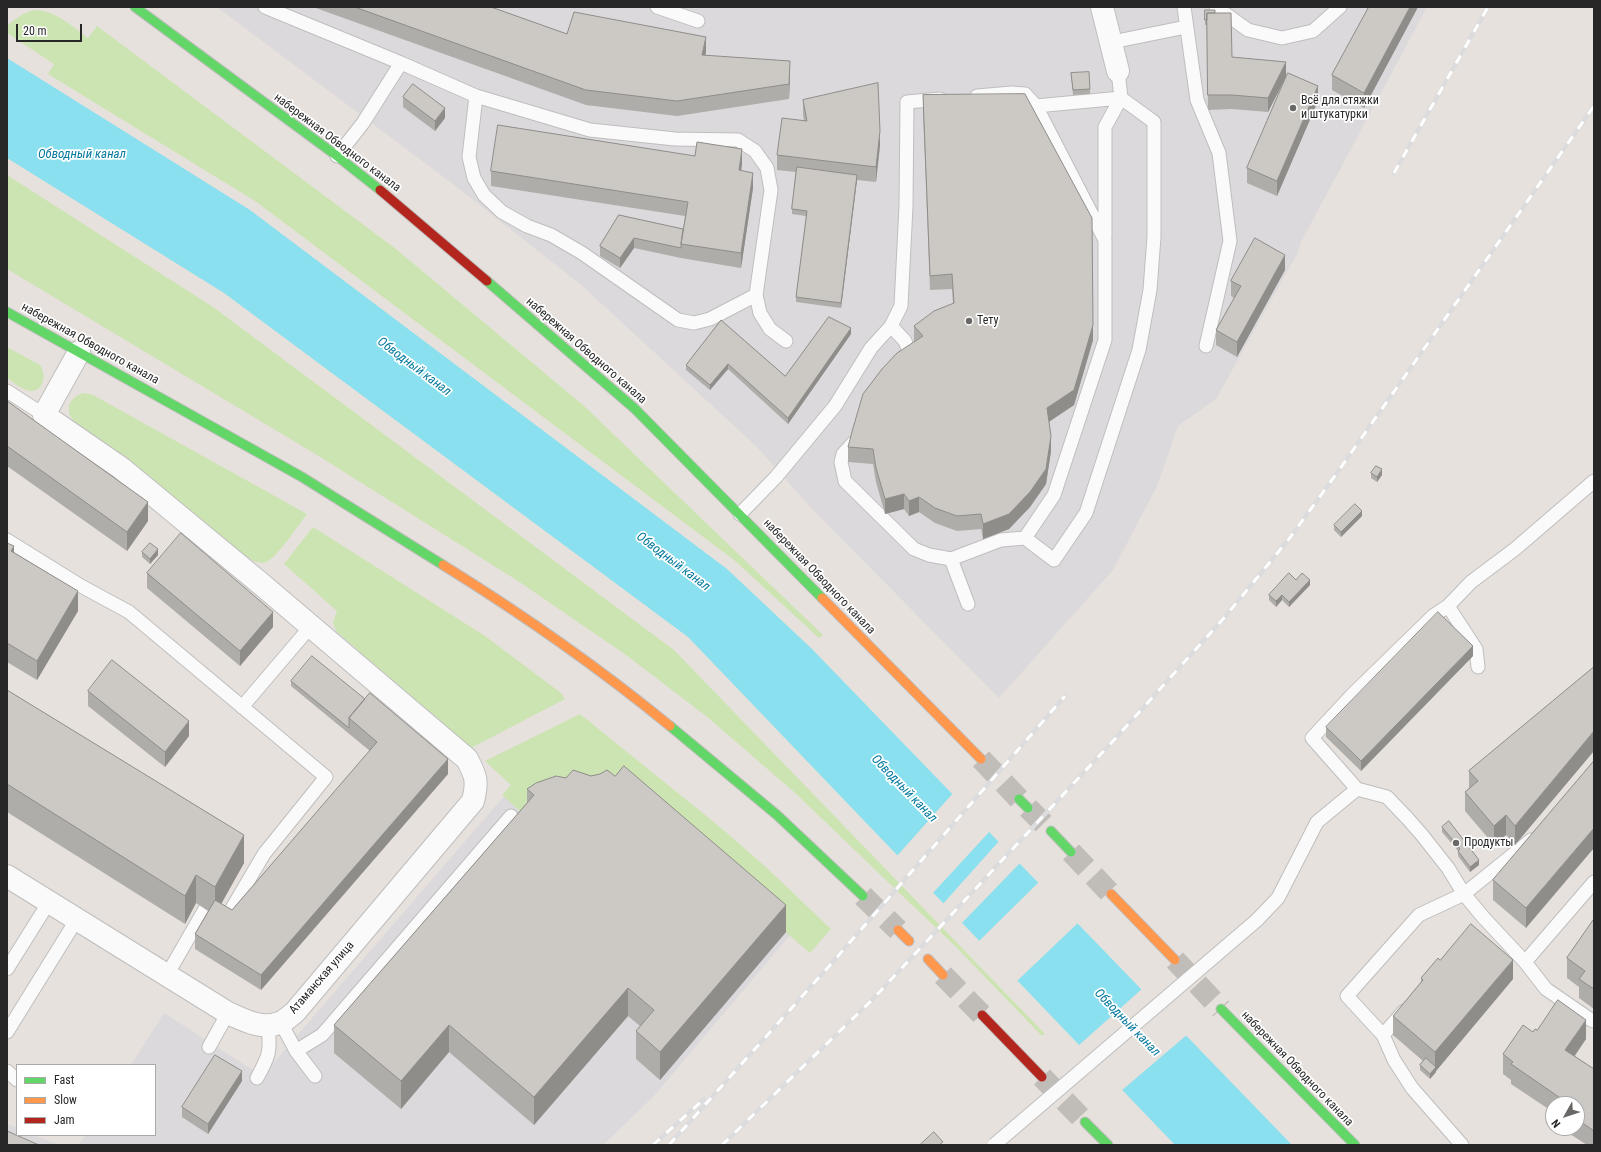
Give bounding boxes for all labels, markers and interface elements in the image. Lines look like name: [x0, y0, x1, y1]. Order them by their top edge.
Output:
scale bar: [18, 16, 84, 42]
text: 20 m: [23, 24, 47, 38]
street label: набережная Обводного канала: [271, 91, 403, 195]
place label: Всё для стяжки и штукатурки: [1301, 94, 1379, 122]
marker: Всё для стяжки и штукатурки: [1288, 103, 1298, 113]
water label: Обводный канал: [38, 147, 126, 163]
street label: набережная Обводного канала: [523, 295, 649, 407]
street label: набережная Обводного канала: [19, 300, 161, 388]
place label: Тету: [977, 314, 998, 328]
marker: Тету: [964, 316, 974, 326]
water label: Обводный канал: [374, 334, 454, 400]
street label: набережная Обводного канала: [760, 516, 878, 638]
water label: Обводный канал: [633, 529, 713, 595]
water label: Обводный канал: [868, 752, 940, 826]
place label: Продукты: [1464, 836, 1513, 850]
marker: Продукты: [1451, 838, 1461, 848]
street label: Атаманская улица: [287, 939, 357, 1017]
water label: Обводный канал: [1091, 986, 1163, 1060]
street label: набережная Обводного канала: [1238, 1008, 1356, 1130]
legend: [16, 1064, 156, 1136]
text: Fast: [54, 1073, 74, 1087]
text: Slow: [54, 1093, 77, 1107]
north arrow: [1545, 1096, 1585, 1136]
text: Jam: [54, 1113, 75, 1127]
text: N: [1549, 1117, 1563, 1130]

